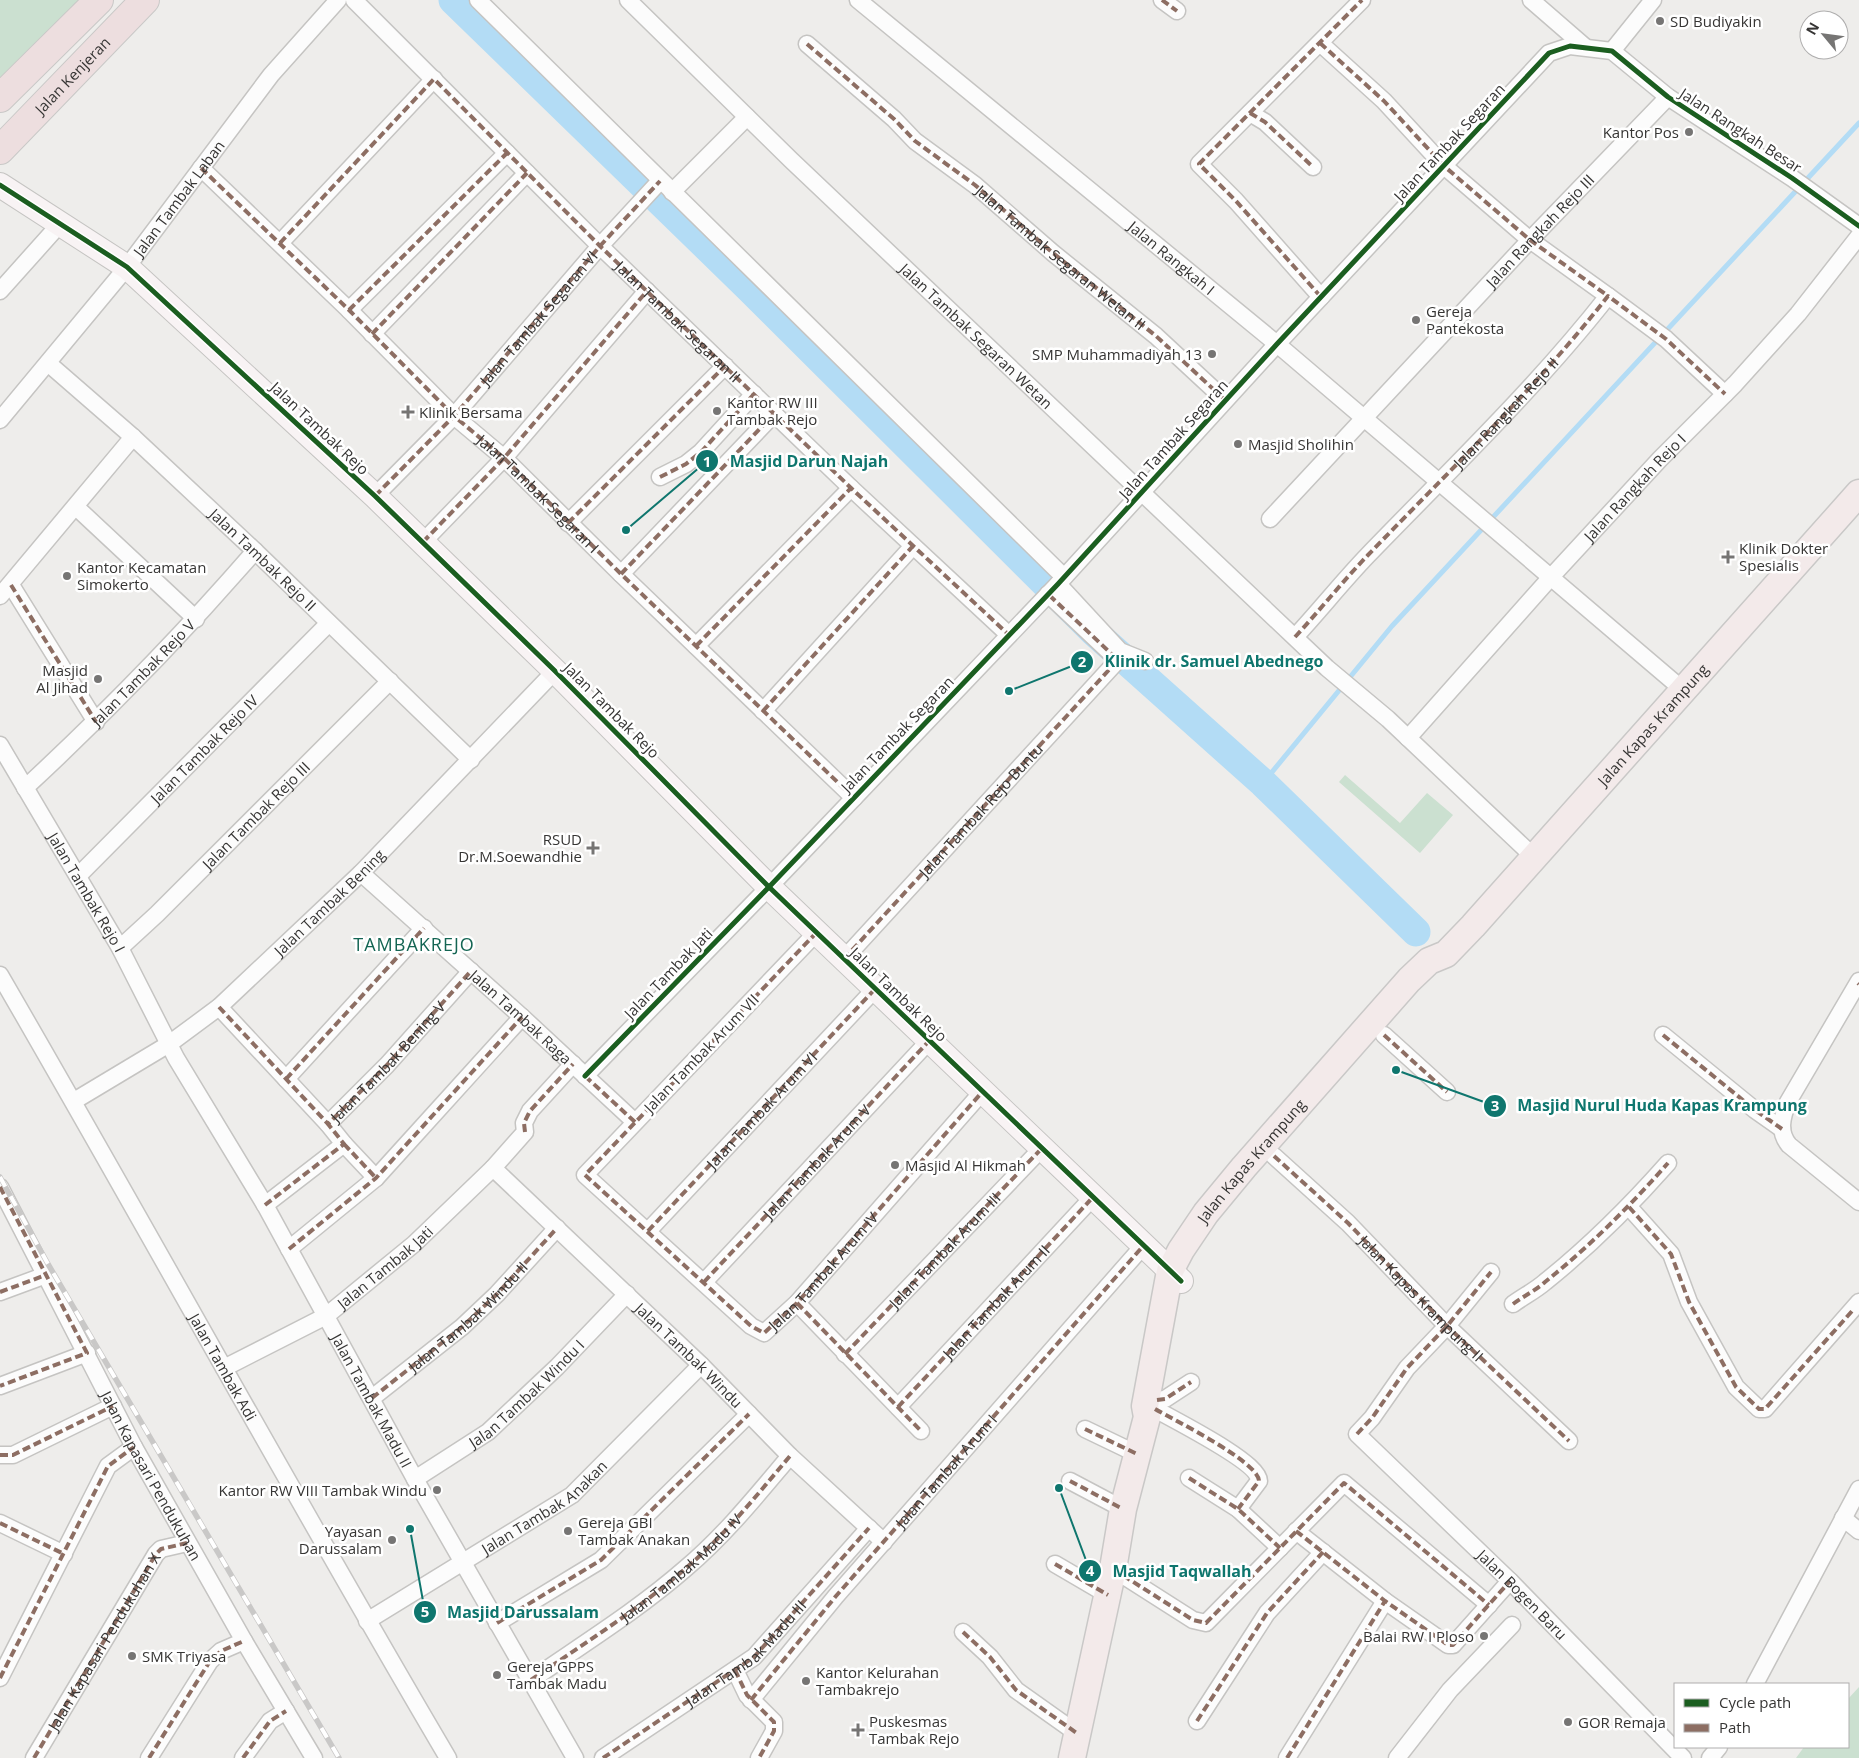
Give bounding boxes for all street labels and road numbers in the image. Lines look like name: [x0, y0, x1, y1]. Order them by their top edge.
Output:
street label: Jalan Kenjeran: [29, 32, 114, 120]
street label: Jalan Tambak Segaran: [1388, 79, 1509, 207]
street label: Jalan Rangkah Besar: [1675, 82, 1806, 177]
street label: Jalan Tambak Laban: [127, 136, 229, 262]
street label: Jalan Rangkah Rejo III: [1480, 170, 1598, 293]
street label: Jalan Tambak Segaran Wetan II: [970, 179, 1150, 334]
street label: Jalan Rangkah I: [1123, 215, 1219, 299]
street label: Jalan Tambak Segaran VI: [474, 246, 602, 391]
street label: Jalan Tambak Segaran II: [610, 255, 745, 386]
street label: Jalan Tambak Segaran Wetan: [894, 257, 1057, 413]
street label: Jalan Rangkah Rejo II: [1447, 353, 1563, 473]
street label: Jalan Tambak Segaran: [1113, 375, 1232, 504]
street label: Jalan Tambak Rejo: [265, 376, 374, 479]
street label: Jalan Tambak Segaran I: [472, 429, 604, 557]
street label: Jalan Rangkah Rejo I: [1578, 429, 1690, 547]
street label: Jalan Tambak Rejo II: [204, 502, 321, 615]
street label: Jalan Tambak Rejo V: [85, 615, 199, 731]
street label: Jalan Tambak Rejo: [558, 656, 664, 762]
street label: Jalan Kapas Krampung: [1592, 659, 1712, 791]
street label: Jalan Tambak Segaran: [835, 672, 958, 798]
street label: Jalan Tambak Rejo IV: [144, 690, 262, 809]
street label: Jalan Tambak Rejo Buntu: [913, 739, 1047, 883]
street label: Jalan Tambak Rejo III: [196, 757, 314, 875]
street label: Jalan Tambak Rejo I: [43, 827, 130, 955]
street label: Jalan Tambak Bening: [268, 845, 389, 961]
street label: Jalan Tambak Jati: [618, 923, 716, 1024]
street label: Jalan Tambak Rejo: [845, 941, 952, 1046]
street label: Jalan Tambak Raga: [464, 964, 576, 1068]
street label: Jalan Tambak Arum VII: [640, 990, 762, 1116]
street label: Jalan Tambak Bening V: [325, 997, 449, 1127]
street label: Jalan Kapas Krampung: [1191, 1095, 1310, 1228]
street label: Jalan Tambak Arum VI: [757, 1100, 875, 1224]
street label: Jalan Tambak Arum V: [759, 1100, 873, 1222]
street label: Jalan Tambak Arum III: [885, 1190, 1003, 1312]
street label: Jalan Tambak Arum IV: [763, 1208, 882, 1336]
street label: Jalan Tambak Jati: [331, 1221, 437, 1314]
street label: Jalan Kapas Krampung II: [1354, 1229, 1488, 1366]
street label: Jalan Tambak Arum II: [939, 1241, 1053, 1361]
street label: Jalan Tambak Windu II: [402, 1257, 532, 1377]
street label: Jalan Tambak Windu: [630, 1297, 747, 1412]
street label: Jalan Tambak Adi: [184, 1308, 261, 1424]
street label: Jalan Tambak Madu II: [326, 1328, 417, 1471]
street label: Jalan Tambak Windu I: [463, 1335, 588, 1453]
street label: Jalan Kapasari Pendukuhan: [96, 1386, 206, 1564]
street label: Jalan Tambak Arum I: [890, 1410, 1001, 1533]
street label: Jalan Tambak Anakan: [476, 1456, 611, 1559]
street label: Jalan Tambak Madu IV: [615, 1509, 746, 1627]
street label: Jalan Bogen Baru: [1472, 1544, 1572, 1644]
street label: Jalan Kapasari Pendukuhan X: [42, 1549, 165, 1735]
street label: Jalan Tambak Madu III: [680, 1596, 810, 1711]

